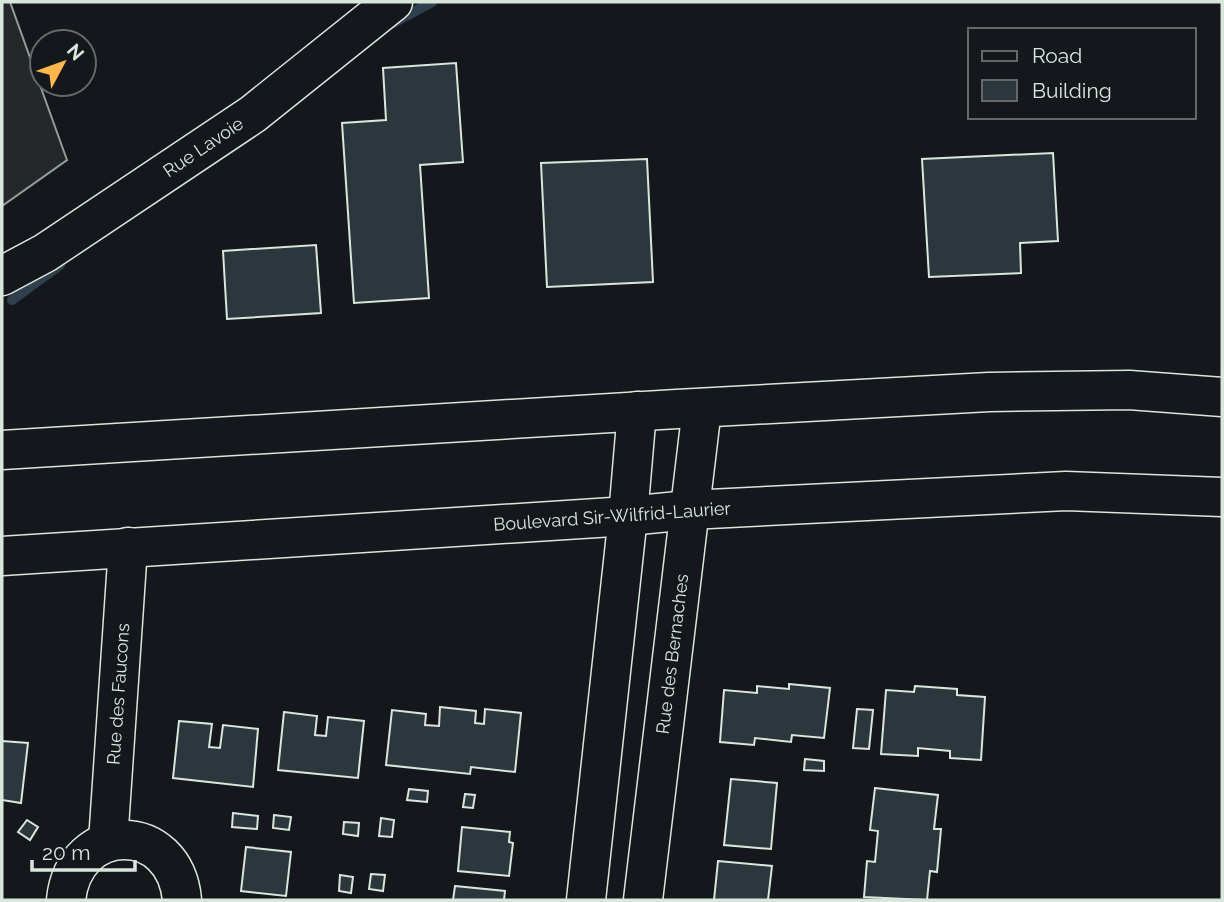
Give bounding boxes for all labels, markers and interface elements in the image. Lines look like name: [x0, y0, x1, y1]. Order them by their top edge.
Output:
north arrow: [28, 28, 98, 98]
legend: [968, 28, 1196, 119]
text: N: [63, 39, 89, 65]
text: Road: [1032, 43, 1082, 68]
text: Building: [1032, 78, 1112, 103]
street label: Rue Lavoie: [159, 112, 247, 181]
street label: Boulevard Sir-Wilfrid-Laurier: [493, 497, 732, 535]
street label: Rue des Bernaches: [652, 572, 692, 735]
street label: Rue des Faucons: [103, 622, 133, 766]
scale bar: [32, 828, 135, 872]
text: 20 m: [42, 840, 90, 865]

